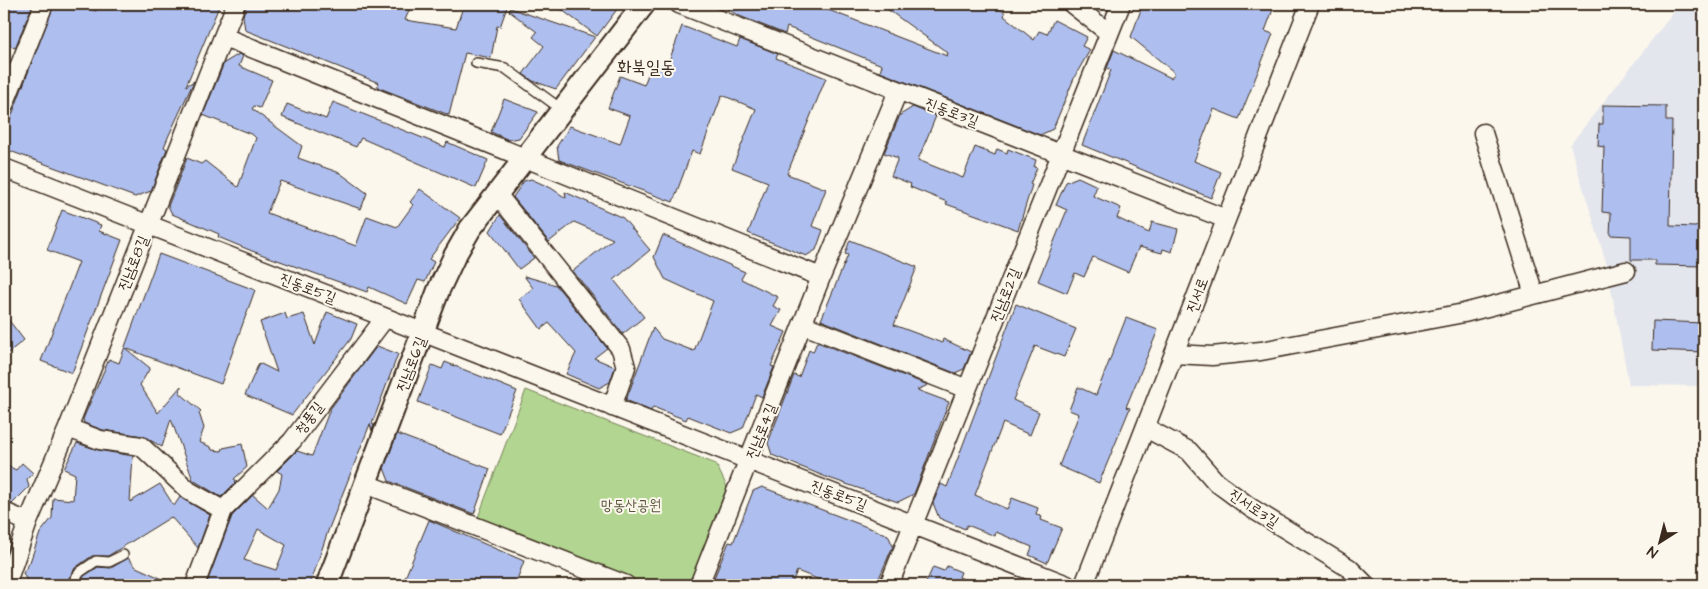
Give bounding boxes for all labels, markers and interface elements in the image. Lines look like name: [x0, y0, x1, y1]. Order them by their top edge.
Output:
district label: 화북일동: [617, 55, 675, 80]
street label: 진동로3길: [922, 93, 982, 132]
street label: 진남로8길: [113, 232, 154, 294]
street label: 진남로2길: [985, 265, 1026, 325]
street label: 진동로5길: [277, 268, 339, 309]
street label: 진서로: [1181, 275, 1214, 316]
street label: 진남로6길: [391, 333, 432, 395]
street label: 청풍길: [290, 398, 329, 439]
street label: 진남로4길: [741, 400, 782, 462]
street label: 진동로5길: [808, 475, 870, 516]
street label: 진서로3길: [1225, 484, 1283, 533]
park label: 망동산공원: [601, 495, 661, 516]
north arrow: [1636, 516, 1686, 566]
text: N: [1643, 541, 1662, 562]

